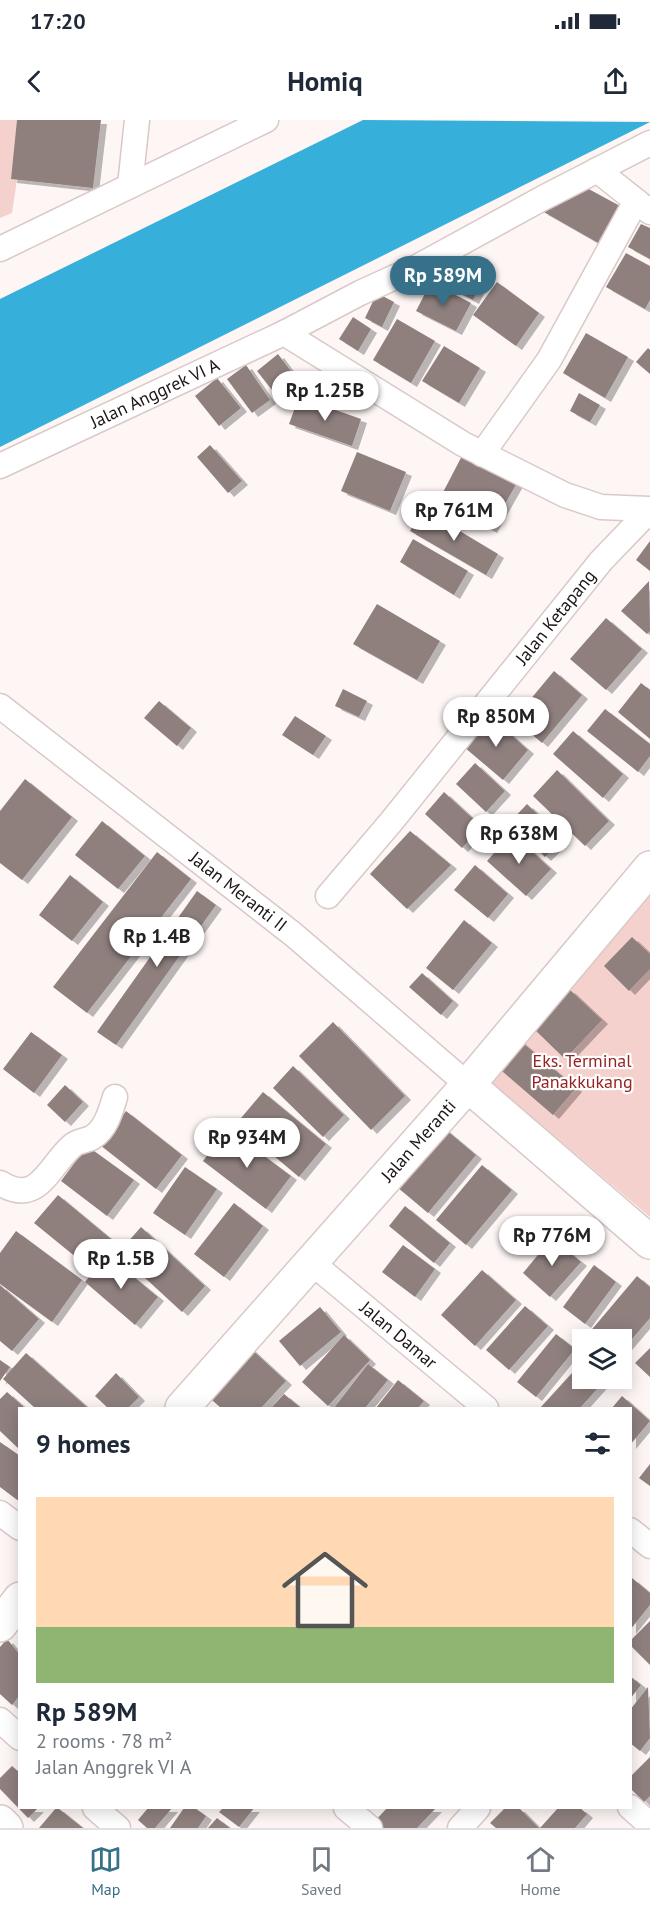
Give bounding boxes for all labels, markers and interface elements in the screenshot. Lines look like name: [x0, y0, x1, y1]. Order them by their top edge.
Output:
text: 17:20: [30, 7, 86, 35]
text: Homiq: [287, 64, 363, 98]
icon: back: [18, 65, 51, 98]
icon: share: [599, 65, 632, 98]
pin: Rp 589M: [388, 256, 498, 307]
text: Rp 589M: [404, 262, 482, 288]
street label: Jalan Anggrek VI A: [85, 353, 223, 434]
pin: Rp 1.25B: [263, 371, 387, 422]
text: Rp 1.25B: [286, 377, 364, 403]
pin: Rp 761M: [399, 491, 509, 542]
text: Rp 761M: [415, 497, 493, 523]
street label: Jalan Ketapang: [510, 565, 601, 670]
pin: Rp 850M: [441, 697, 551, 748]
text: Rp 850M: [457, 703, 535, 729]
pin: Rp 638M: [464, 814, 574, 865]
text: Rp 638M: [480, 820, 558, 846]
street label: Jalan Meranti II: [184, 845, 292, 936]
pin: Rp 1.4B: [102, 917, 212, 968]
text: Rp 1.4B: [123, 923, 191, 949]
park label: Eks. Terminal Panakkukang: [531, 1049, 633, 1093]
street label: Jalan Meranti: [375, 1094, 461, 1187]
pin: Rp 934M: [192, 1118, 302, 1169]
text: Rp 934M: [208, 1124, 286, 1150]
pin: Rp 776M: [497, 1216, 607, 1267]
text: Rp 776M: [513, 1222, 591, 1248]
pin: Rp 1.5B: [66, 1239, 176, 1290]
text: Rp 1.5B: [87, 1245, 155, 1271]
street label: Jalan Damar: [355, 1295, 442, 1373]
map controls: [572, 1329, 632, 1389]
button: layers: [572, 1329, 632, 1389]
text: 9 homes: [36, 1427, 131, 1460]
icon: filters: [581, 1427, 614, 1460]
icon: home: [271, 1536, 379, 1644]
text: Rp 589M: [36, 1695, 137, 1728]
text: 2 rooms · 78 m²: [36, 1728, 172, 1754]
text: Jalan Anggrek VI A: [36, 1754, 192, 1780]
tab: Map: [89, 1843, 122, 1899]
tab: Saved: [301, 1843, 342, 1899]
tab: Home: [520, 1843, 561, 1899]

